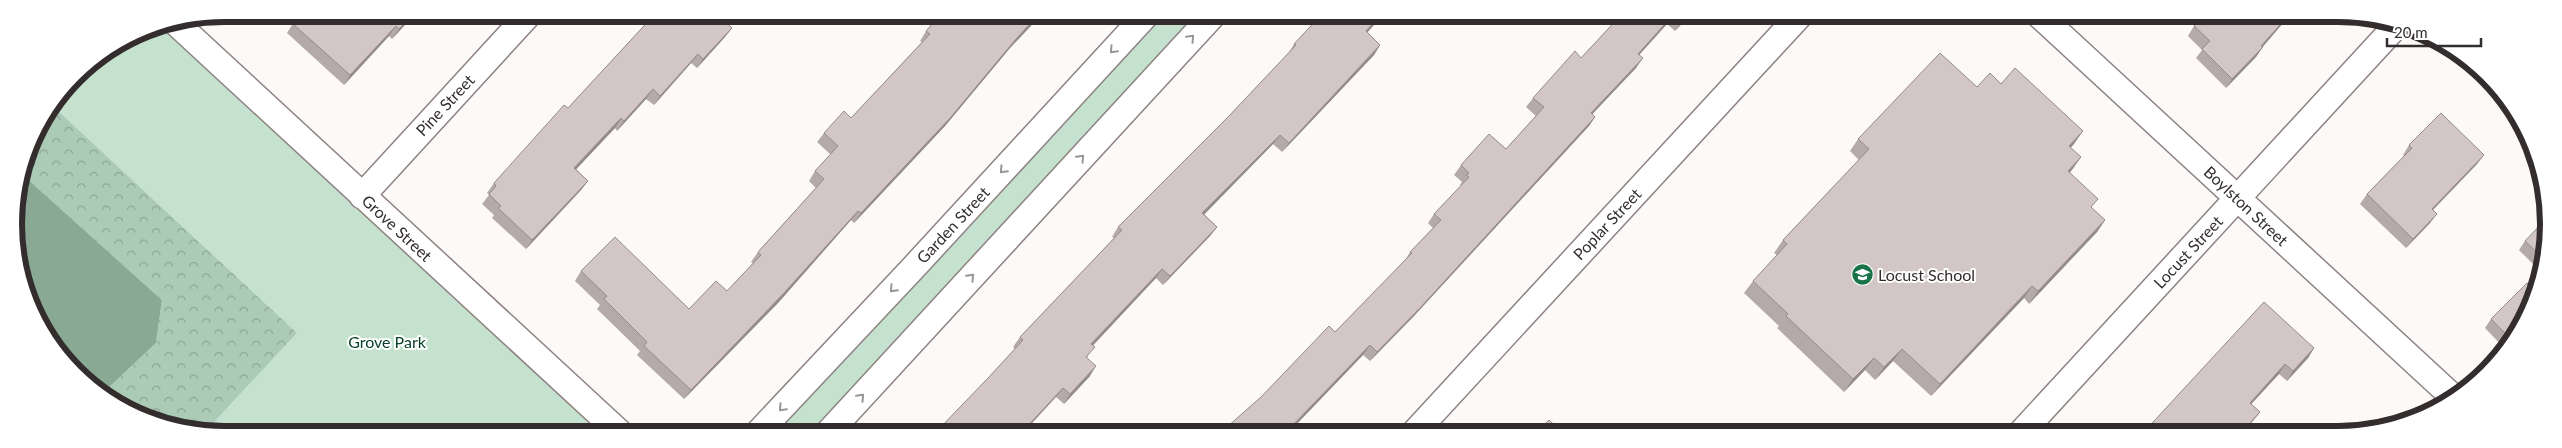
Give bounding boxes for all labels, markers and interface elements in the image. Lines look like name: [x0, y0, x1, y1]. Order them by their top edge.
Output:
scale bar: [2387, 15, 2481, 47]
text: 20 m: [2394, 23, 2428, 41]
one-way arrow: [1185, 35, 1194, 44]
one-way arrow: [1110, 45, 1119, 54]
street label: Pine Street: [411, 70, 478, 139]
one-way arrow: [1075, 154, 1084, 163]
street label: Boylston Street: [2200, 162, 2292, 250]
one-way arrow: [1000, 165, 1009, 174]
street label: Garden Street: [912, 182, 993, 267]
street label: Poplar Street: [1569, 184, 1645, 263]
street label: Grove Street: [358, 190, 436, 265]
street label: Locust Street: [2149, 211, 2226, 292]
school or university icon: Locust School: [1850, 263, 1874, 287]
place label: Locust School: [1878, 265, 1975, 284]
one-way arrow: [965, 274, 974, 283]
one-way arrow: [890, 284, 899, 293]
park label: Grove Park: [348, 332, 427, 351]
one-way arrow: [855, 394, 864, 403]
one-way arrow: [779, 402, 788, 411]

